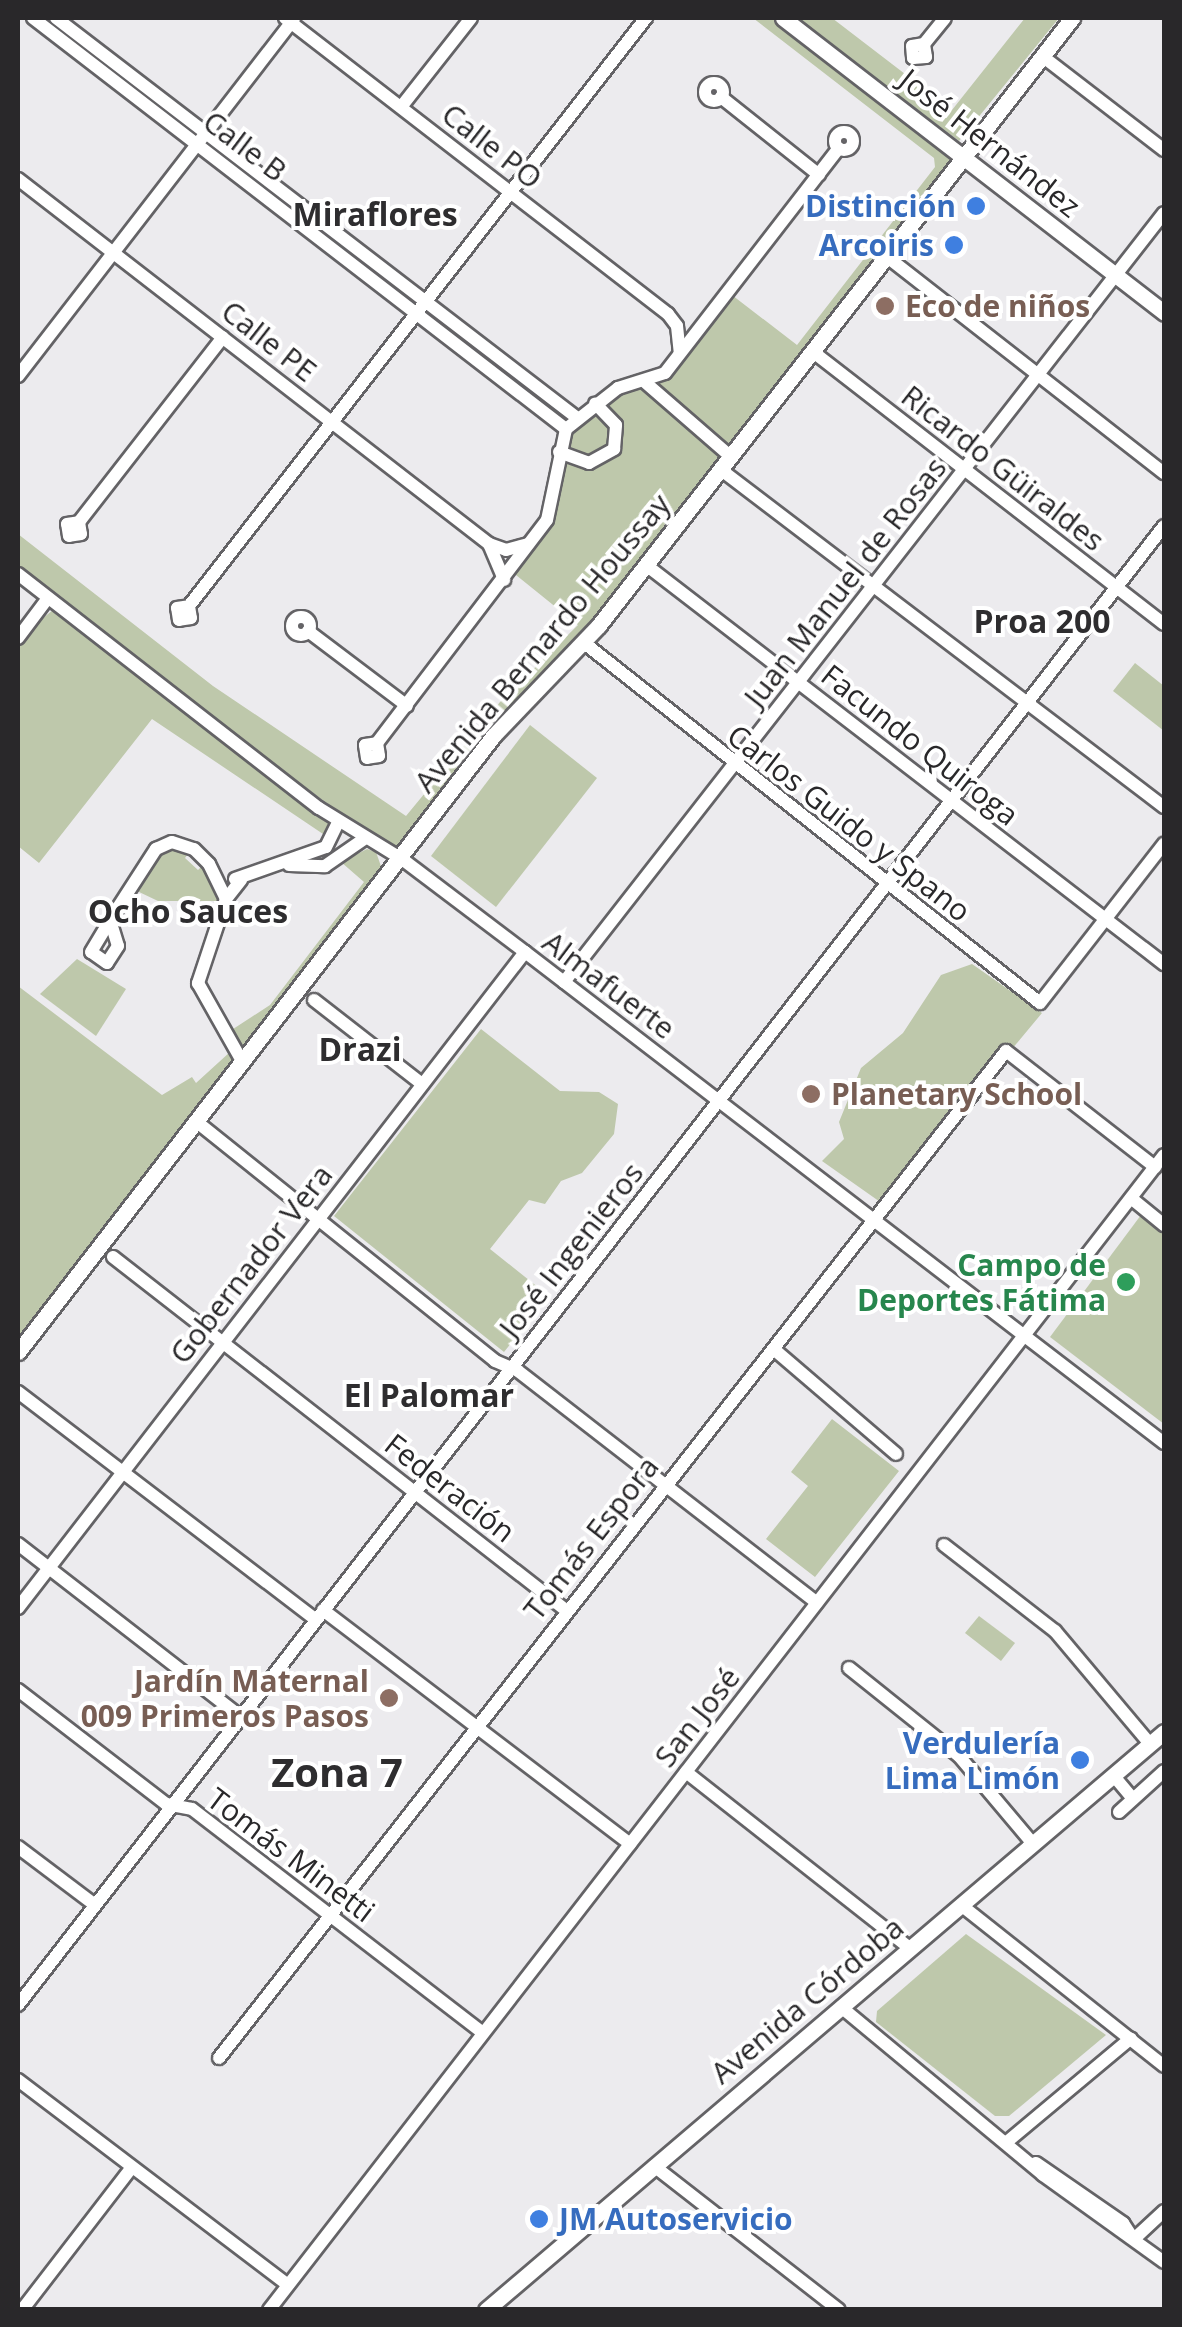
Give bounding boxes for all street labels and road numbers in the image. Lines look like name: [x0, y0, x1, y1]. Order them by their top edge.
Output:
street label: José Hernández: [893, 61, 1087, 225]
street label: Calle PO: [435, 96, 549, 196]
street label: Calle B: [196, 103, 294, 189]
street label: Calle PE: [215, 293, 323, 389]
street label: Ricardo Güiraldes: [894, 378, 1112, 558]
street label: Juan Manuel de Rosas: [736, 450, 954, 714]
street label: Avenida Bernardo Houssay: [407, 486, 677, 800]
street label: Facundo Quiroga: [814, 657, 1026, 833]
street label: Carlos Guido y Spano: [720, 717, 978, 929]
street label: Almafuerte: [536, 924, 682, 1046]
street label: José Ingenieros: [491, 1155, 651, 1345]
street label: Gobernador Vera: [162, 1157, 340, 1371]
street label: Federación: [378, 1426, 522, 1550]
street label: Tomás Espora: [516, 1449, 666, 1627]
street label: San José: [647, 1660, 747, 1774]
street label: Tomás Minetti: [200, 1780, 382, 1930]
street label: Avenida Córdoba: [703, 1909, 911, 2091]

